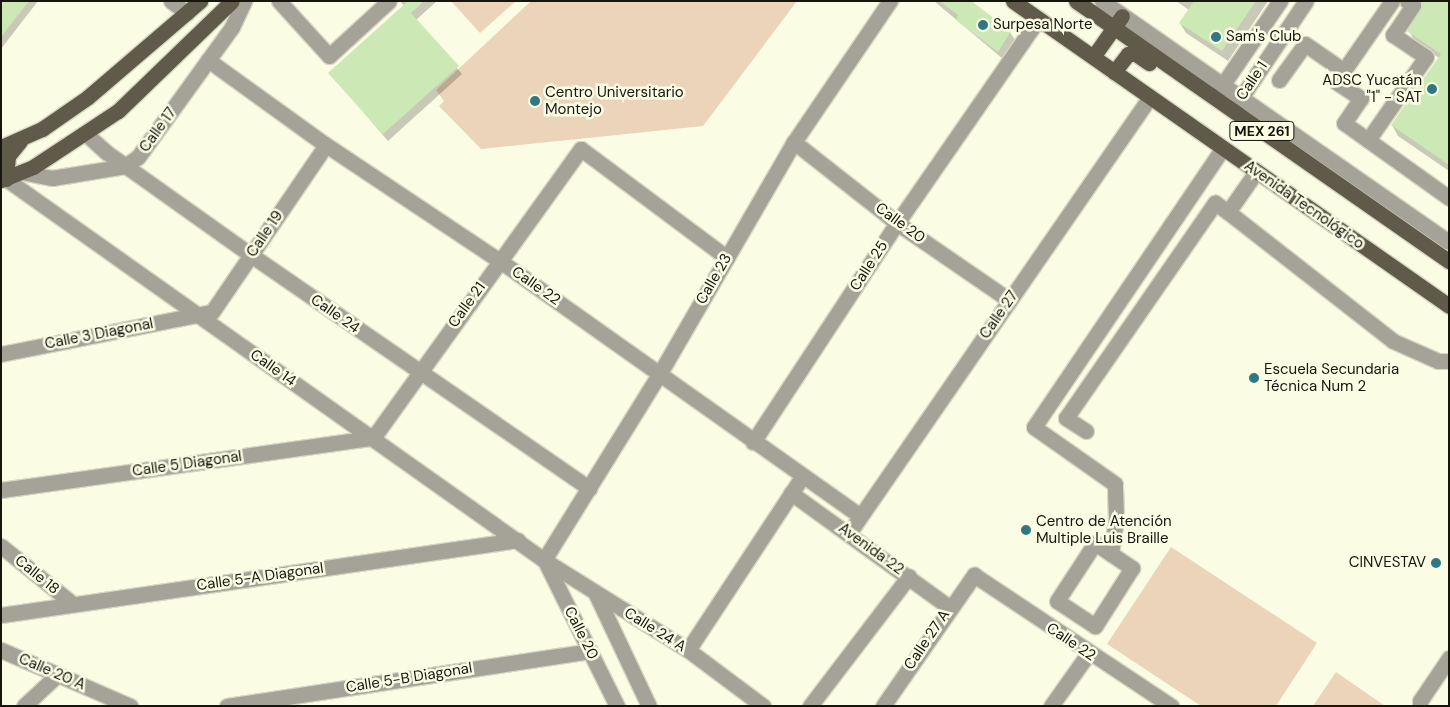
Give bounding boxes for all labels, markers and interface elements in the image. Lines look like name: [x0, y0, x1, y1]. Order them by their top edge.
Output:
place label: Surpesa Norte: [993, 16, 1092, 34]
marker: Surpesa Norte: [977, 19, 989, 31]
place label: Sam's Club: [1226, 28, 1301, 46]
marker: Sam's Club: [1210, 31, 1222, 43]
street label: Calle 1: [1233, 58, 1271, 104]
place label: ADSC Yucatán "1" - SAT: [1322, 71, 1422, 106]
place label: Centro Universitario Montejo: [545, 83, 684, 118]
marker: ADSC Yucatán "1" - SAT: [1426, 83, 1438, 95]
marker: Centro Universitario Montejo: [529, 95, 541, 107]
street label: Calle 17: [136, 104, 180, 156]
road number: MEX 261: [1228, 120, 1296, 142]
street label: Avenida Tecnológico: [1241, 157, 1367, 253]
street label: Calle 20: [872, 199, 928, 247]
street label: Calle 19: [243, 207, 287, 261]
street label: Calle 25: [846, 238, 892, 294]
street label: Calle 23: [692, 250, 736, 308]
street label: Calle 22: [508, 263, 564, 309]
street label: Calle 21: [445, 279, 489, 331]
street label: Calle 27: [976, 288, 1022, 342]
street label: Calle 24: [307, 291, 363, 337]
street label: Calle 3 Diagonal: [43, 315, 155, 353]
street label: Calle 14: [247, 346, 299, 390]
place label: Escuela Secundaria Técnica Num 2: [1264, 360, 1399, 395]
marker: Escuela Secundaria Técnica Num 2: [1248, 372, 1260, 384]
street label: Calle 5 Diagonal: [131, 447, 243, 481]
place label: Centro de Atención Multiple Luis Braille: [1036, 512, 1172, 547]
street label: Avenida 22: [835, 519, 907, 579]
marker: Centro de Atención Multiple Luis Braille: [1020, 524, 1032, 536]
street label: Calle 18: [11, 552, 63, 598]
place label: CINVESTAV: [1349, 554, 1426, 572]
marker: CINVESTAV: [1430, 557, 1442, 569]
street label: Calle 5-A Diagonal: [195, 559, 325, 595]
street label: Calle 20: [560, 604, 602, 662]
street label: Calle 24 A: [621, 604, 689, 656]
street label: Calle 27 A: [900, 607, 954, 673]
street label: Calle 22: [1043, 619, 1099, 665]
street label: Calle 20 A: [16, 650, 88, 694]
street label: Calle 5-B Diagonal: [345, 659, 473, 697]

